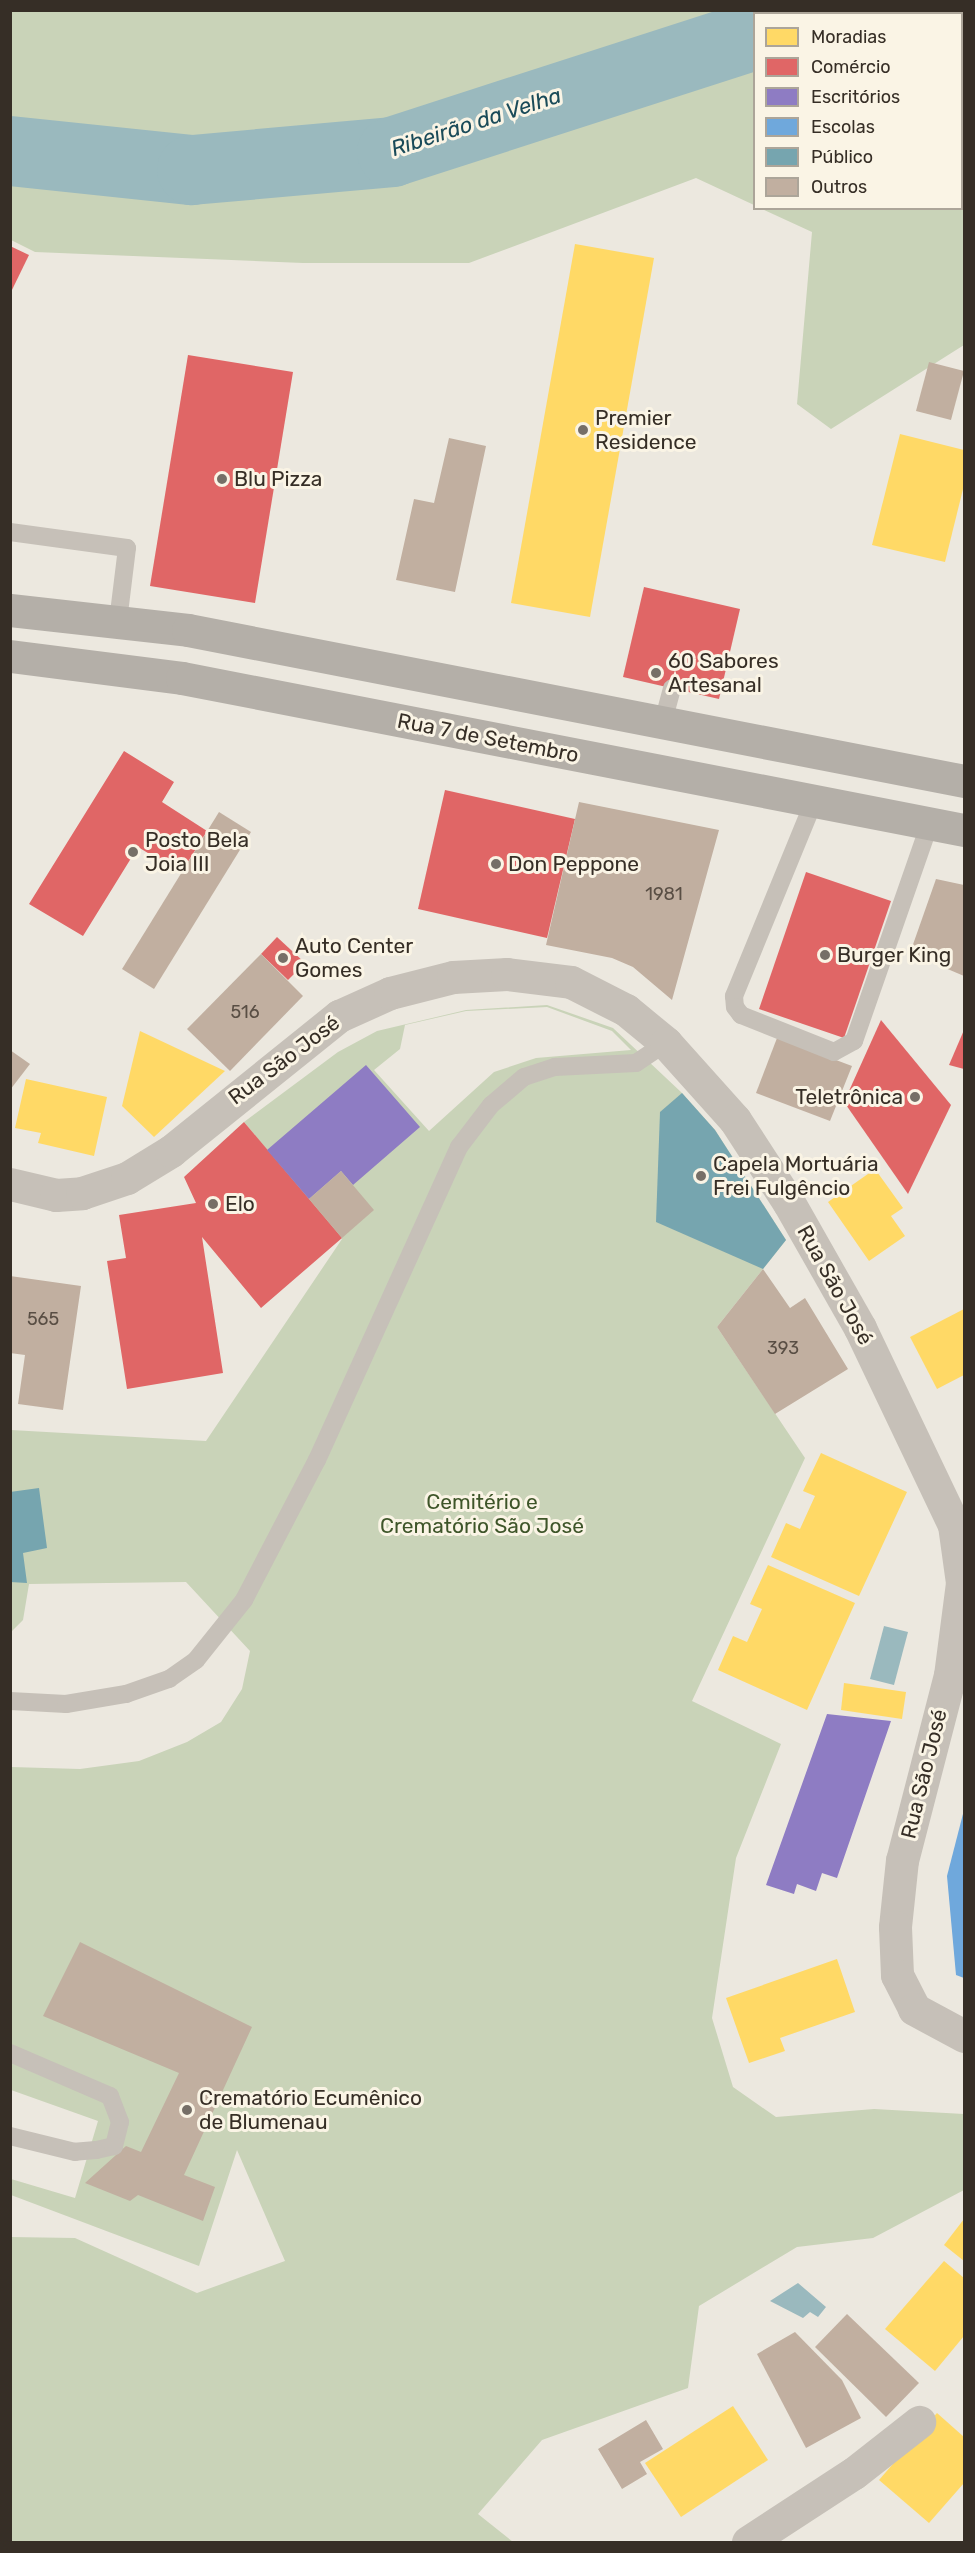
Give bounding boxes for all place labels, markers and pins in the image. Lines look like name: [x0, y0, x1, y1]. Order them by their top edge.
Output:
place label: Premier Residence: [595, 405, 697, 455]
marker: Premier Residence: [576, 423, 590, 437]
place label: Blu Pizza: [234, 466, 322, 492]
marker: Blu Pizza: [215, 472, 229, 486]
place label: 60 Sabores Artesanal: [668, 648, 779, 698]
marker: 60 Sabores Artesanal: [649, 666, 663, 680]
place label: Posto Bela Joia III: [145, 827, 249, 877]
marker: Posto Bela Joia III: [126, 845, 140, 859]
place label: Don Peppone: [508, 851, 639, 877]
marker: Don Peppone: [489, 857, 503, 871]
place label: Auto Center Gomes: [295, 933, 413, 983]
place label: Burger King: [837, 942, 952, 968]
marker: Burger King: [818, 948, 832, 962]
marker: Auto Center Gomes: [276, 951, 290, 965]
place label: Teletrônica: [795, 1084, 903, 1110]
marker: Teletrônica: [908, 1090, 922, 1104]
place label: Capela Mortuária Frei Fulgêncio: [713, 1151, 879, 1201]
marker: Capela Mortuária Frei Fulgêncio: [694, 1169, 708, 1183]
place label: Elo: [225, 1191, 255, 1217]
marker: Elo: [206, 1197, 220, 1211]
place label: Crematório Ecumênico de Blumenau: [199, 2085, 422, 2135]
marker: Crematório Ecumênico de Blumenau: [180, 2103, 194, 2117]

